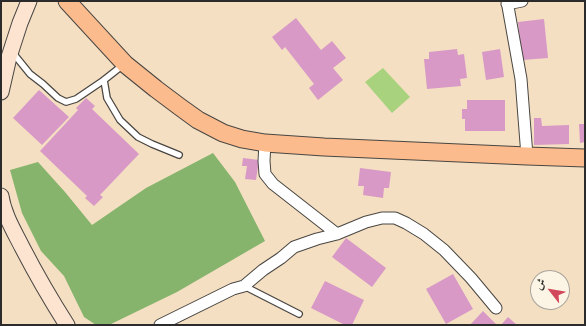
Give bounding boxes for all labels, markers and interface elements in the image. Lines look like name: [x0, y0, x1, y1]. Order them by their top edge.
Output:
north arrow: [530, 270, 570, 310]
text: ش: [532, 276, 549, 293]

